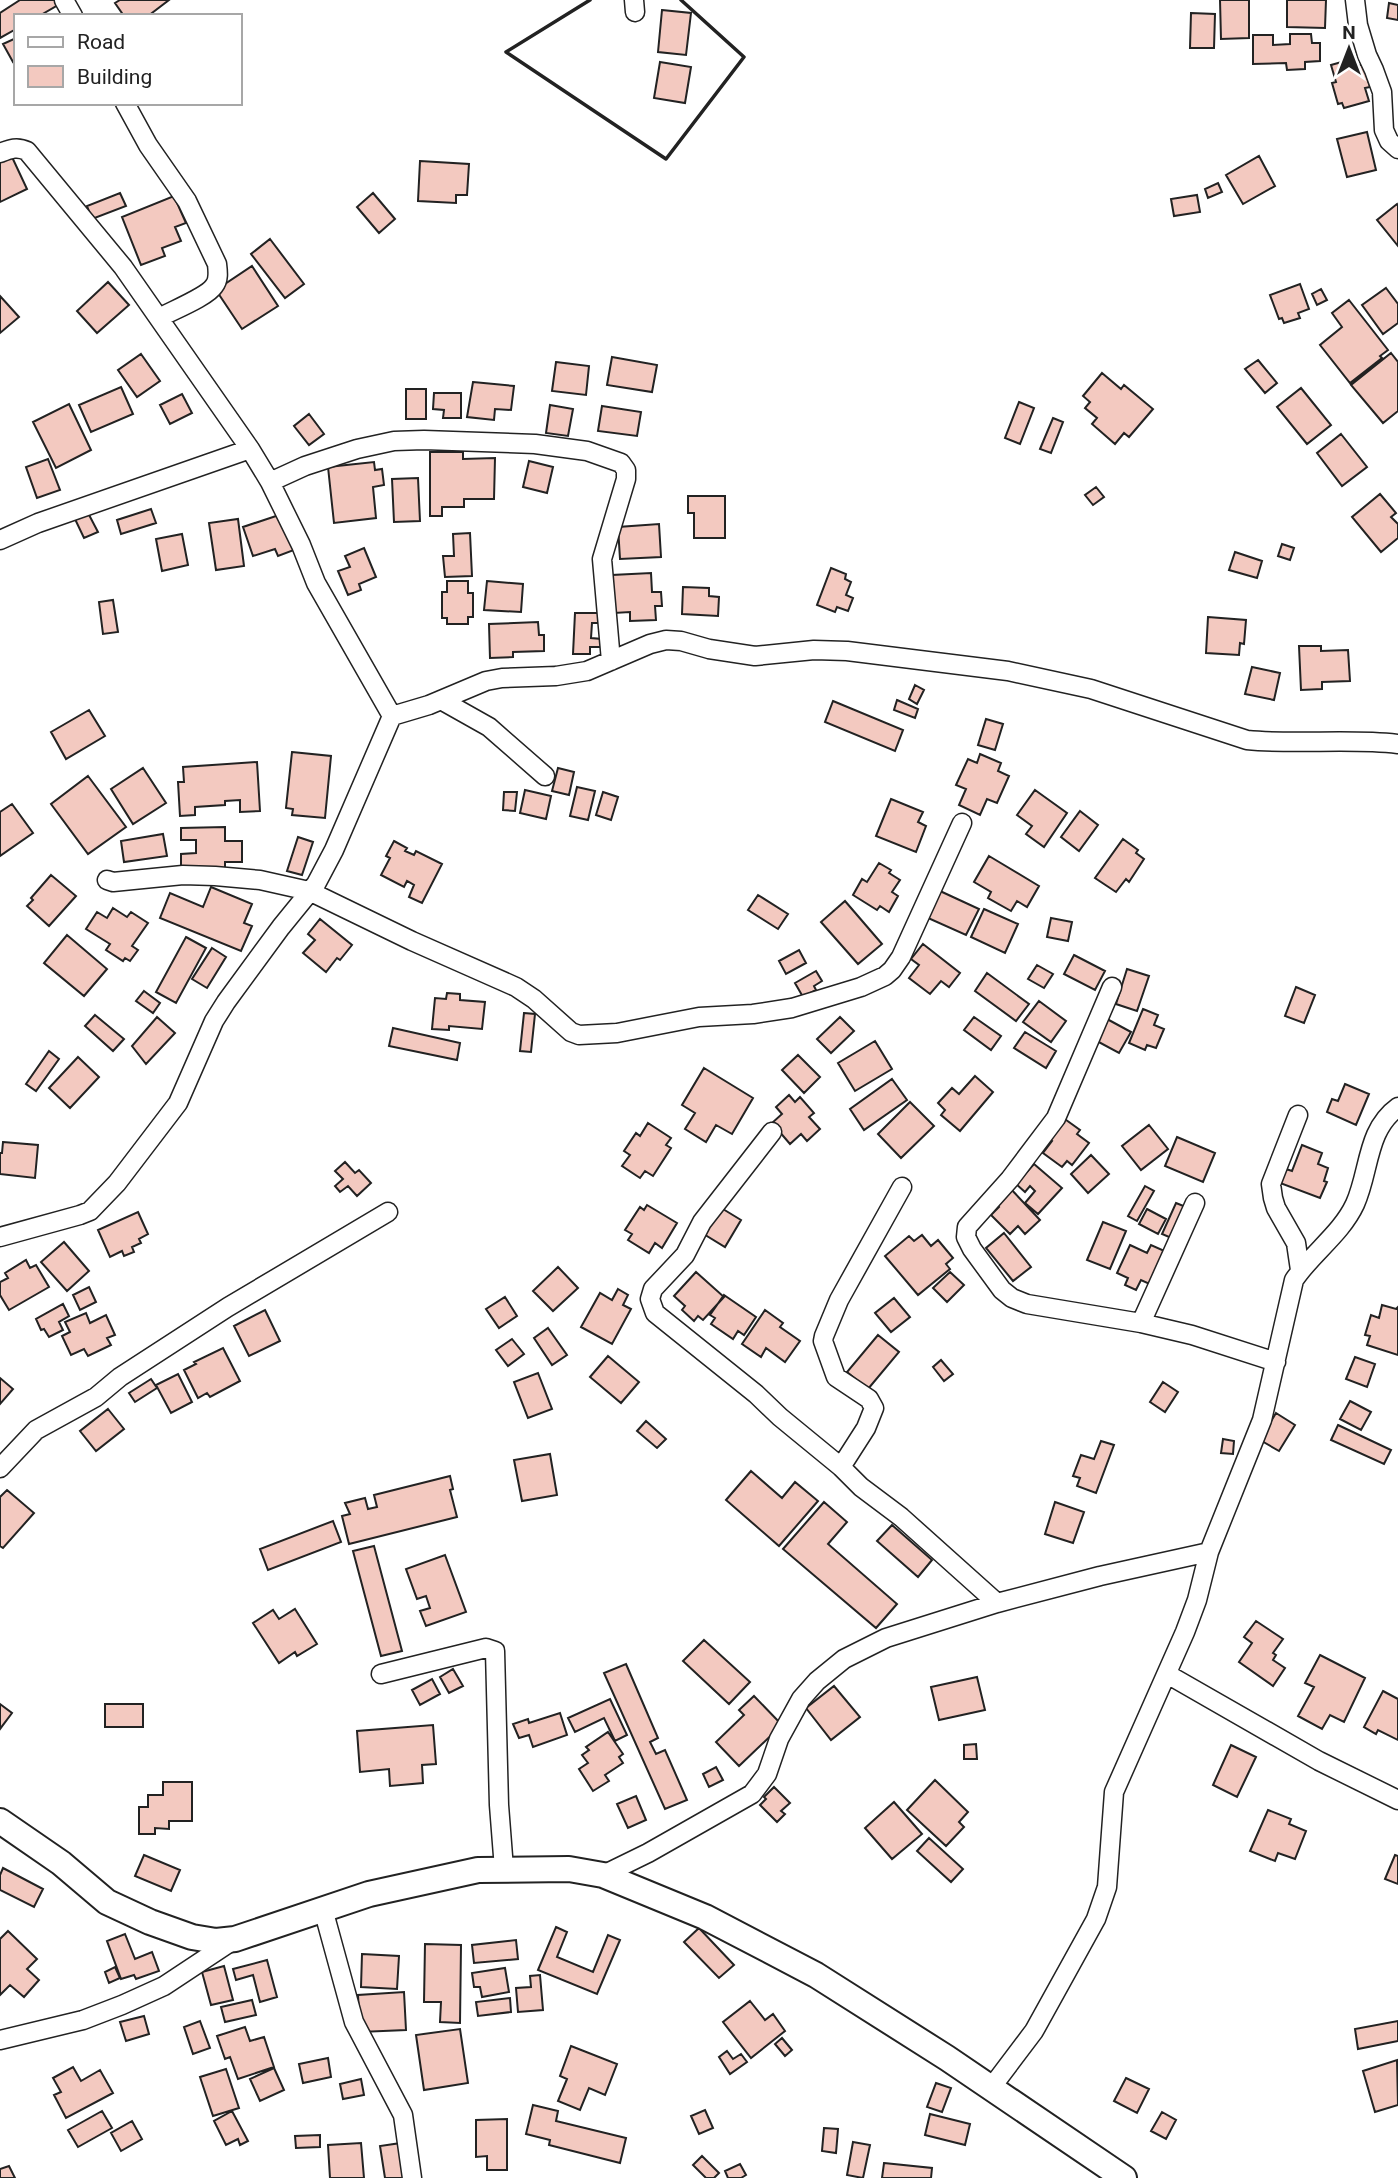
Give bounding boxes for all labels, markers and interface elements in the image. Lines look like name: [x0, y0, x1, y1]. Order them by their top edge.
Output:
legend: [14, 14, 242, 105]
north arrow: [1314, 14, 1384, 84]
text: N: [1342, 21, 1356, 44]
text: Road: [77, 30, 125, 54]
text: Building: [77, 65, 152, 89]

